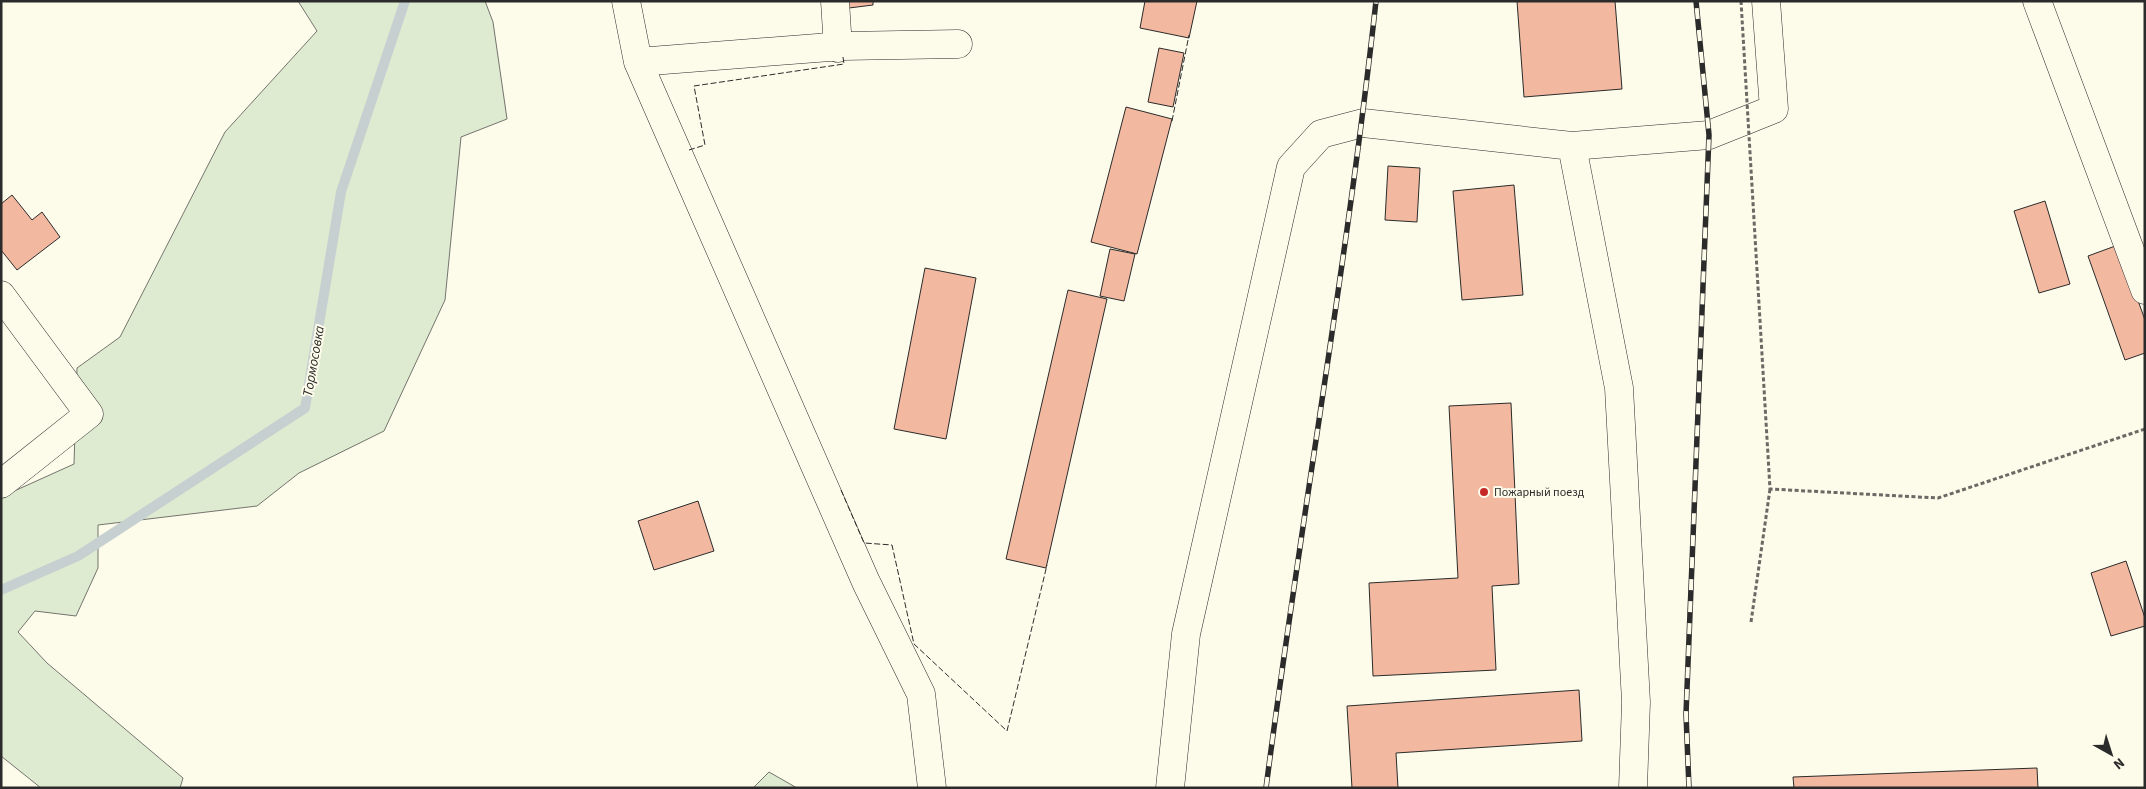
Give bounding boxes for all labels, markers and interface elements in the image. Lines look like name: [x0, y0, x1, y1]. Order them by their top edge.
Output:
water label: Тормосовка: [298, 324, 330, 398]
place label: Пожарный поезд: [1494, 484, 1585, 501]
marker: Пожарный поезд: [1478, 486, 1490, 498]
north arrow: [2086, 729, 2136, 779]
text: N: [2109, 753, 2128, 774]

